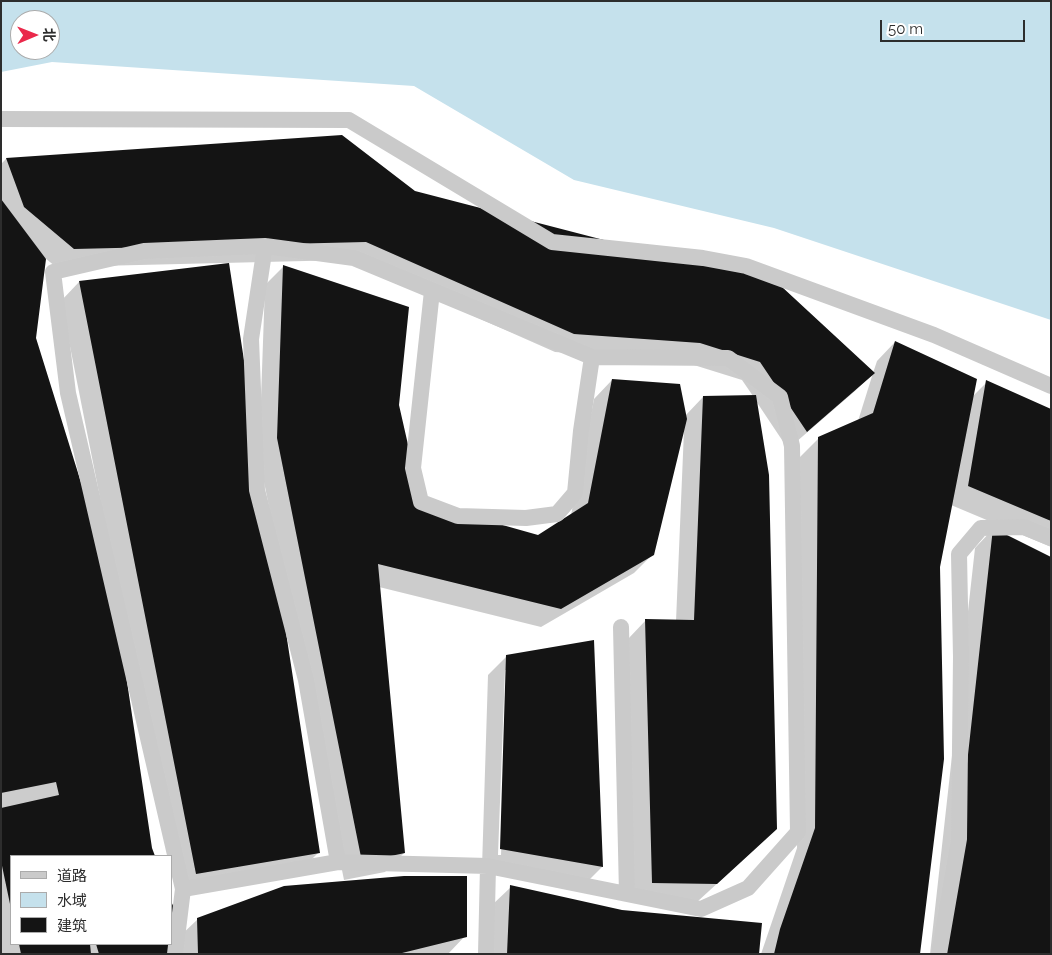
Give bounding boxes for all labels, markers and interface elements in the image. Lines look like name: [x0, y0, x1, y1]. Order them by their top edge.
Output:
north arrow: [10, 10, 60, 60]
scale bar: [882, 10, 1027, 42]
text: 50 m: [888, 20, 923, 38]
text: 北: [41, 28, 57, 42]
legend: [10, 855, 172, 945]
text: 道路: [57, 867, 87, 885]
text: 水域: [57, 892, 87, 910]
text: 建筑: [57, 917, 87, 935]

